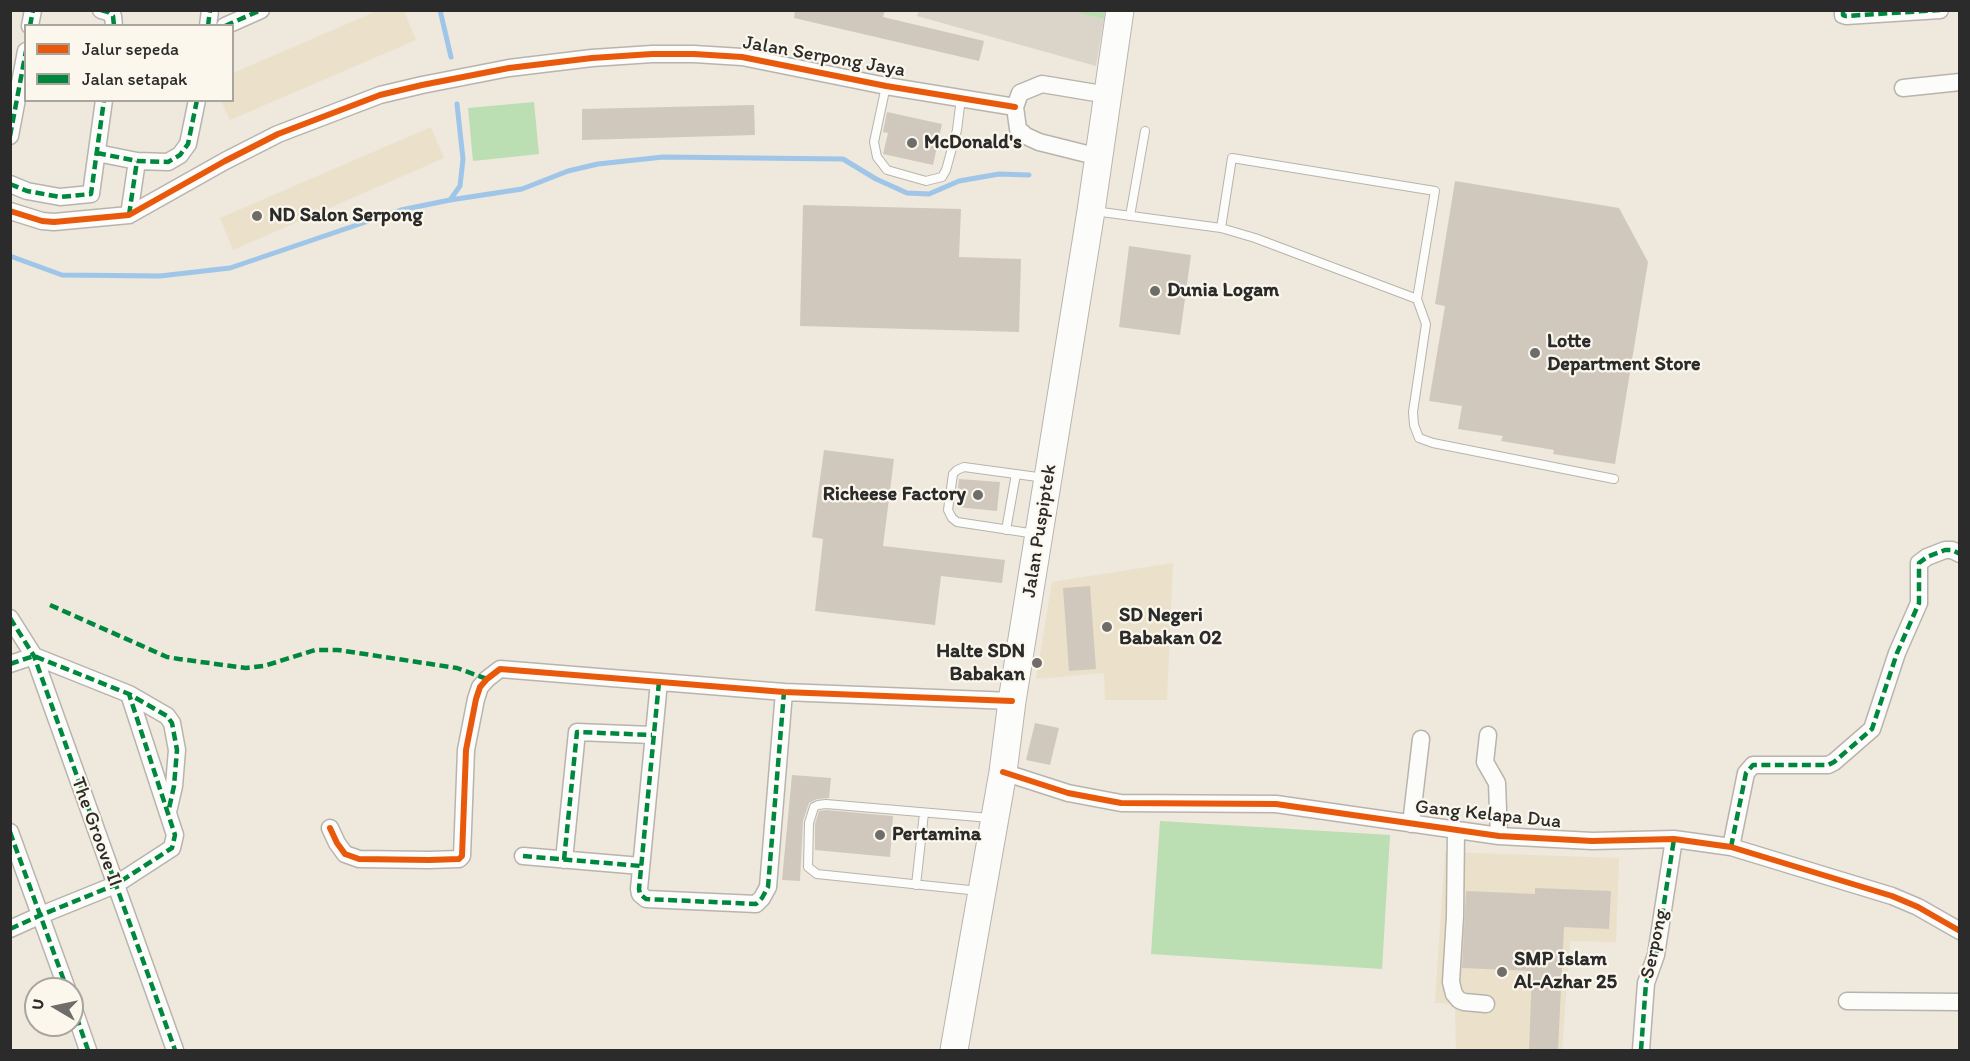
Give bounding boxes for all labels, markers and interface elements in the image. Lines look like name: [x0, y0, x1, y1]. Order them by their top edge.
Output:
legend: [24, 24, 234, 102]
street label: Jalan Serpong Jaya: [741, 31, 907, 83]
text: Jalur sepeda: [82, 38, 179, 60]
text: Jalan setapak: [82, 68, 187, 90]
place label: McDonald's: [924, 131, 1022, 155]
marker: McDonald's: [905, 136, 919, 150]
place label: ND Salon Serpong: [269, 204, 423, 228]
marker: ND Salon Serpong: [250, 209, 264, 223]
place label: Dunia Logam: [1167, 279, 1279, 303]
marker: Dunia Logam: [1148, 284, 1162, 298]
place label: Lotte Department Store: [1547, 330, 1700, 377]
marker: Lotte Department Store: [1528, 346, 1542, 360]
street label: Jalan Puspiptek: [1018, 463, 1062, 599]
place label: Richeese Factory: [823, 483, 966, 507]
marker: Richeese Factory: [971, 488, 985, 502]
place label: SD Negeri Babakan 02: [1119, 604, 1222, 651]
marker: SD Negeri Babakan 02: [1100, 620, 1114, 634]
place label: Halte SDN Babakan: [936, 640, 1025, 687]
marker: Halte SDN Babakan: [1030, 656, 1044, 670]
street label: The Groove II: [65, 774, 127, 890]
street label: Gang Kelapa Dua: [1414, 795, 1562, 835]
place label: Pertamina: [892, 823, 981, 847]
marker: Pertamina: [873, 828, 887, 842]
street label: Serpong: [1636, 907, 1674, 981]
place label: SMP Islam Al-Azhar 25: [1514, 948, 1617, 995]
marker: SMP Islam Al-Azhar 25: [1495, 965, 1509, 979]
north arrow: [24, 977, 84, 1037]
text: U: [27, 998, 48, 1011]

